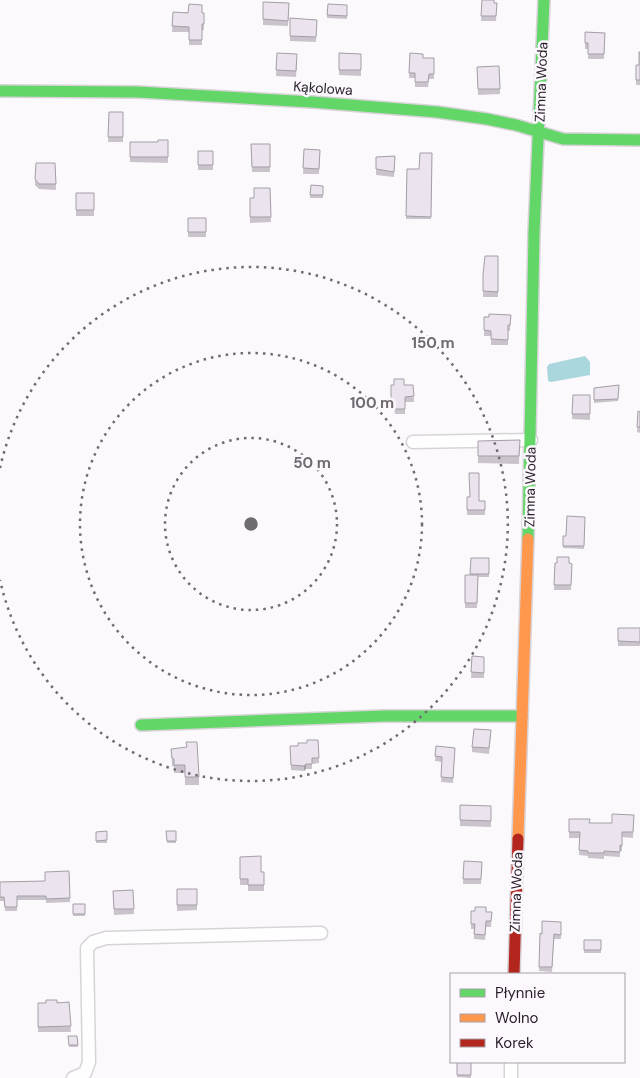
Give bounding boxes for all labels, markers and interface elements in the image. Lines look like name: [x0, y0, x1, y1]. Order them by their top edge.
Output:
street label: Zimna Woda: [531, 42, 551, 122]
street label: Kąkolowa: [293, 77, 353, 99]
text: 150 m: [412, 333, 455, 353]
text: 100 m: [350, 393, 394, 413]
street label: Zimna Woda: [520, 447, 540, 527]
text: 50 m: [293, 453, 331, 473]
centre of rings: [242, 515, 260, 533]
street label: Zimna Woda: [506, 852, 526, 932]
legend: [450, 973, 625, 1063]
text: Płynnie: [495, 983, 545, 1003]
text: Wolno: [495, 1008, 539, 1028]
text: Korek: [495, 1033, 534, 1053]

